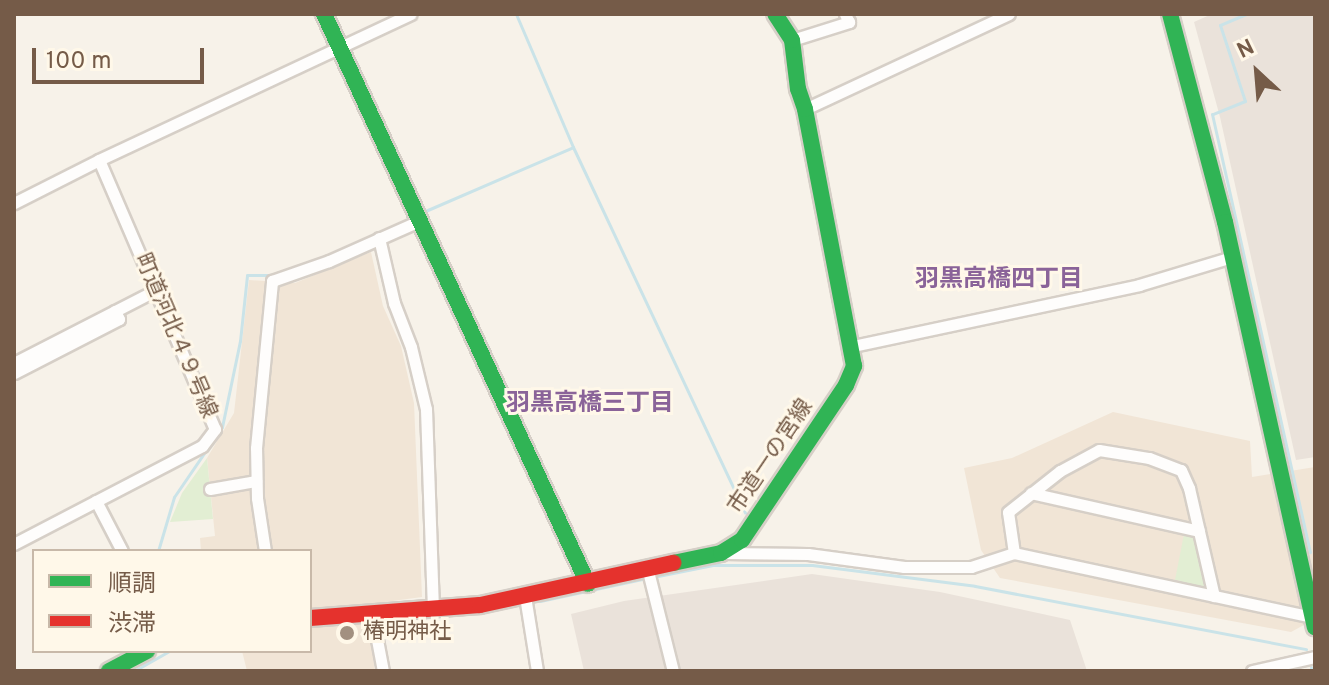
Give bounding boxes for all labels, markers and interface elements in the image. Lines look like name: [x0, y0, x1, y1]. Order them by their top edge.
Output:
scale bar: [36, 32, 208, 82]
north arrow: [1217, 32, 1297, 112]
text: N: [1233, 34, 1259, 66]
text: 100 m: [46, 47, 112, 77]
street label: 町道河北４９号線: [128, 250, 222, 422]
district label: 羽黒高橋四丁目: [915, 267, 1083, 295]
district label: 羽黒高橋三丁目: [506, 391, 674, 419]
street label: 市道一の宮線: [723, 395, 819, 519]
legend: [32, 549, 312, 653]
text: 順調: [108, 570, 156, 600]
text: 渋滞: [108, 610, 156, 640]
place label: 椿明神社: [363, 620, 451, 646]
marker: 椿明神社: [338, 624, 356, 642]

